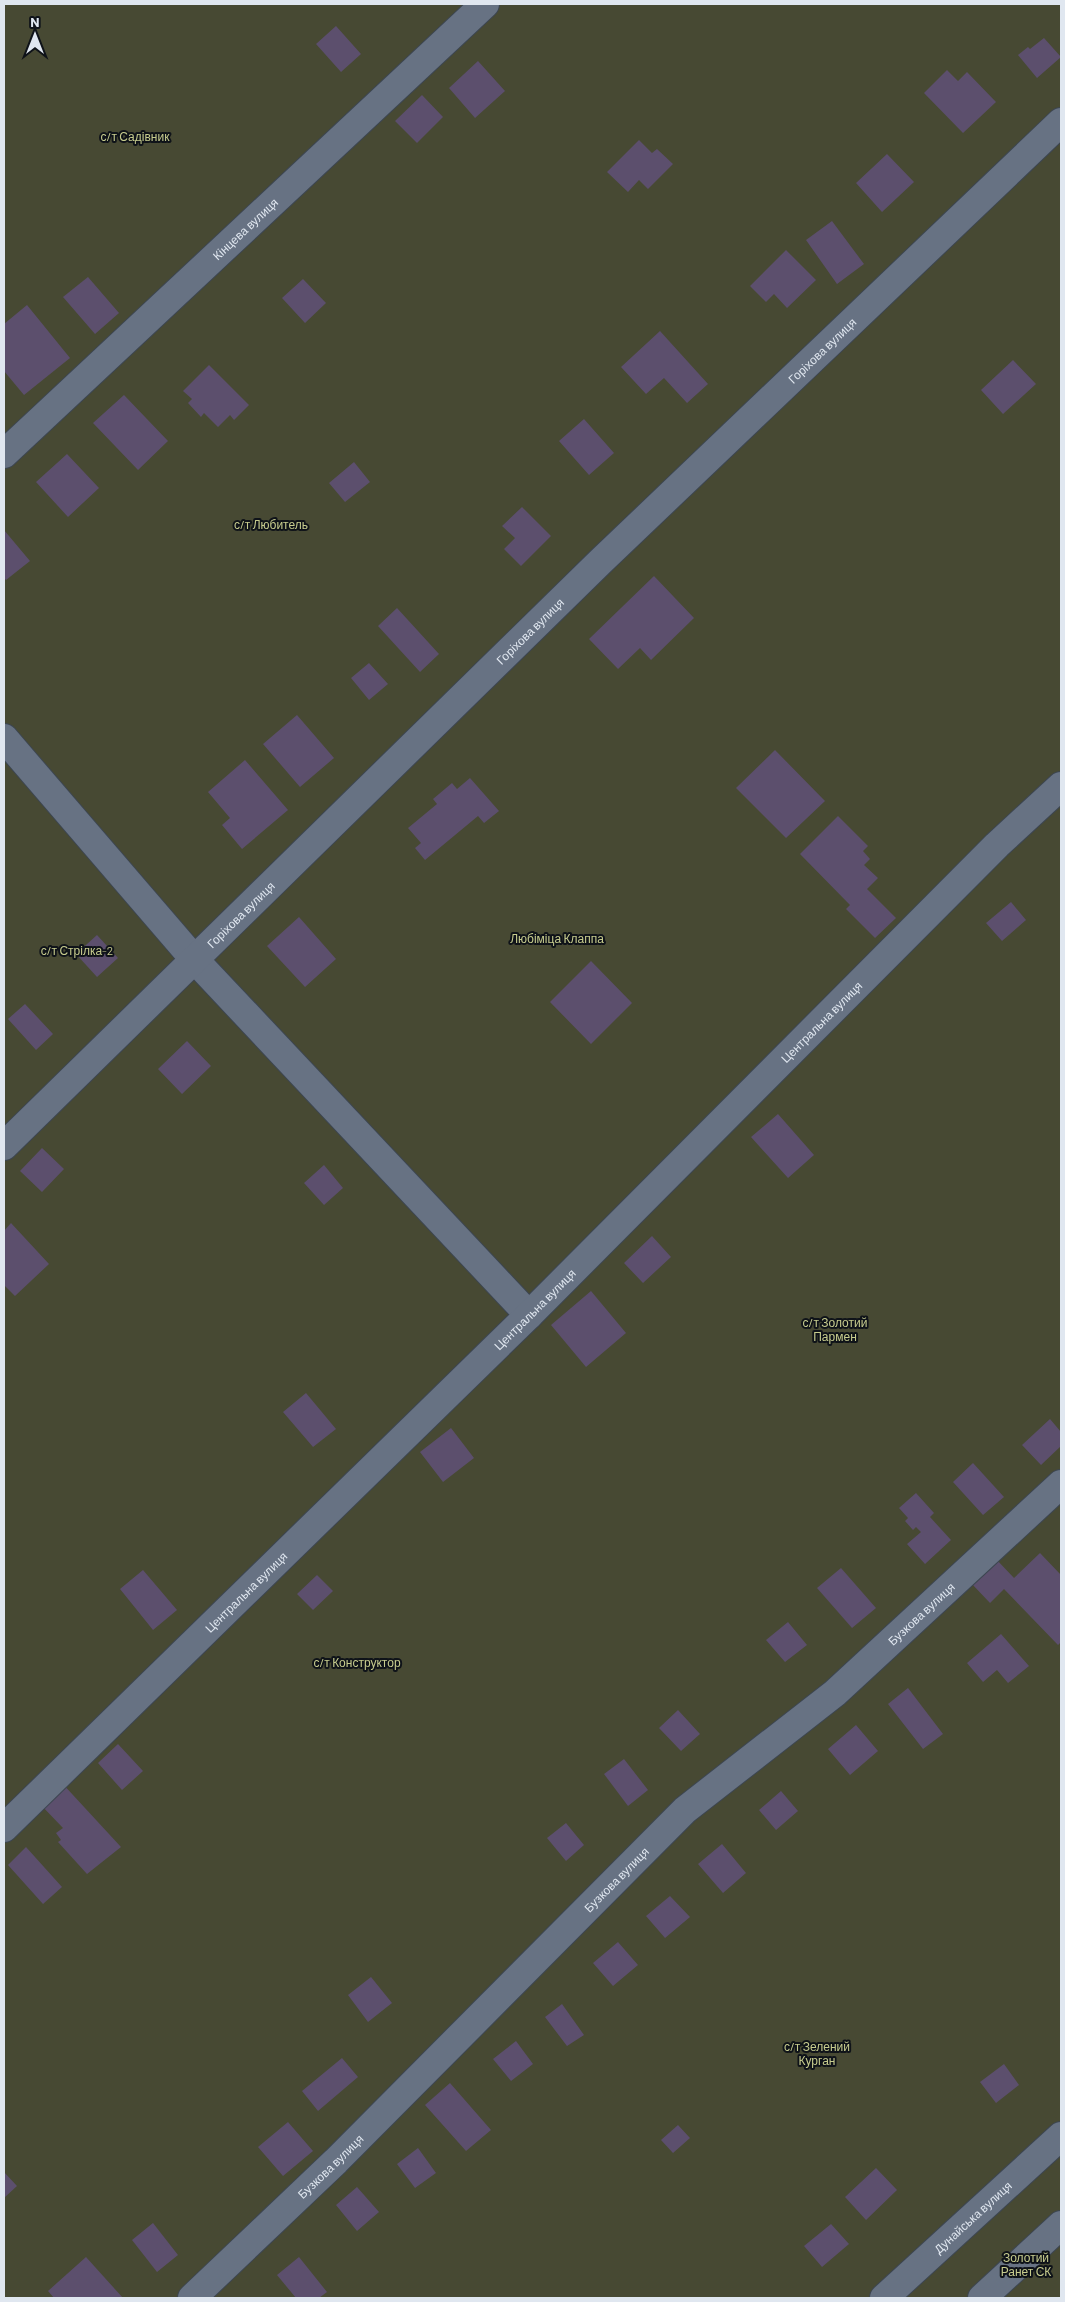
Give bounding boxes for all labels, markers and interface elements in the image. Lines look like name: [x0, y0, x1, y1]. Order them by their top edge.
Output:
north arrow: [10, 10, 60, 60]
text: N: [30, 13, 40, 30]
park label: с/т Садівник: [101, 129, 170, 144]
street label: Кінцева вулиця: [210, 195, 280, 262]
street label: Горіхова вулиця: [785, 315, 859, 386]
park label: с/т Любитель: [234, 517, 308, 531]
street label: Горіхова вулиця: [493, 595, 566, 667]
street label: Горіхова вулиця: [204, 878, 277, 950]
park label: Любіміца Клаппа: [510, 931, 604, 946]
park label: с/т Стрілка-2: [41, 943, 113, 958]
street label: Центральна вулиця: [778, 978, 865, 1066]
street label: Центральна вулиця: [491, 1266, 578, 1353]
park label: с/т Золотий Пармен: [803, 1315, 867, 1344]
street label: Центральна вулиця: [202, 1549, 290, 1636]
street label: Бузкова вулиця: [885, 1579, 957, 1648]
park label: с/т Конструктор: [313, 1655, 401, 1670]
street label: Бузкова вулиця: [581, 1844, 651, 1915]
park label: с/т Зелений Курган: [784, 2039, 850, 2068]
street label: Бузкова вулиця: [295, 2131, 366, 2201]
street label: Дунайська вулиця: [931, 2178, 1014, 2257]
park label: Золотий Ранет СК: [1001, 2250, 1051, 2278]

